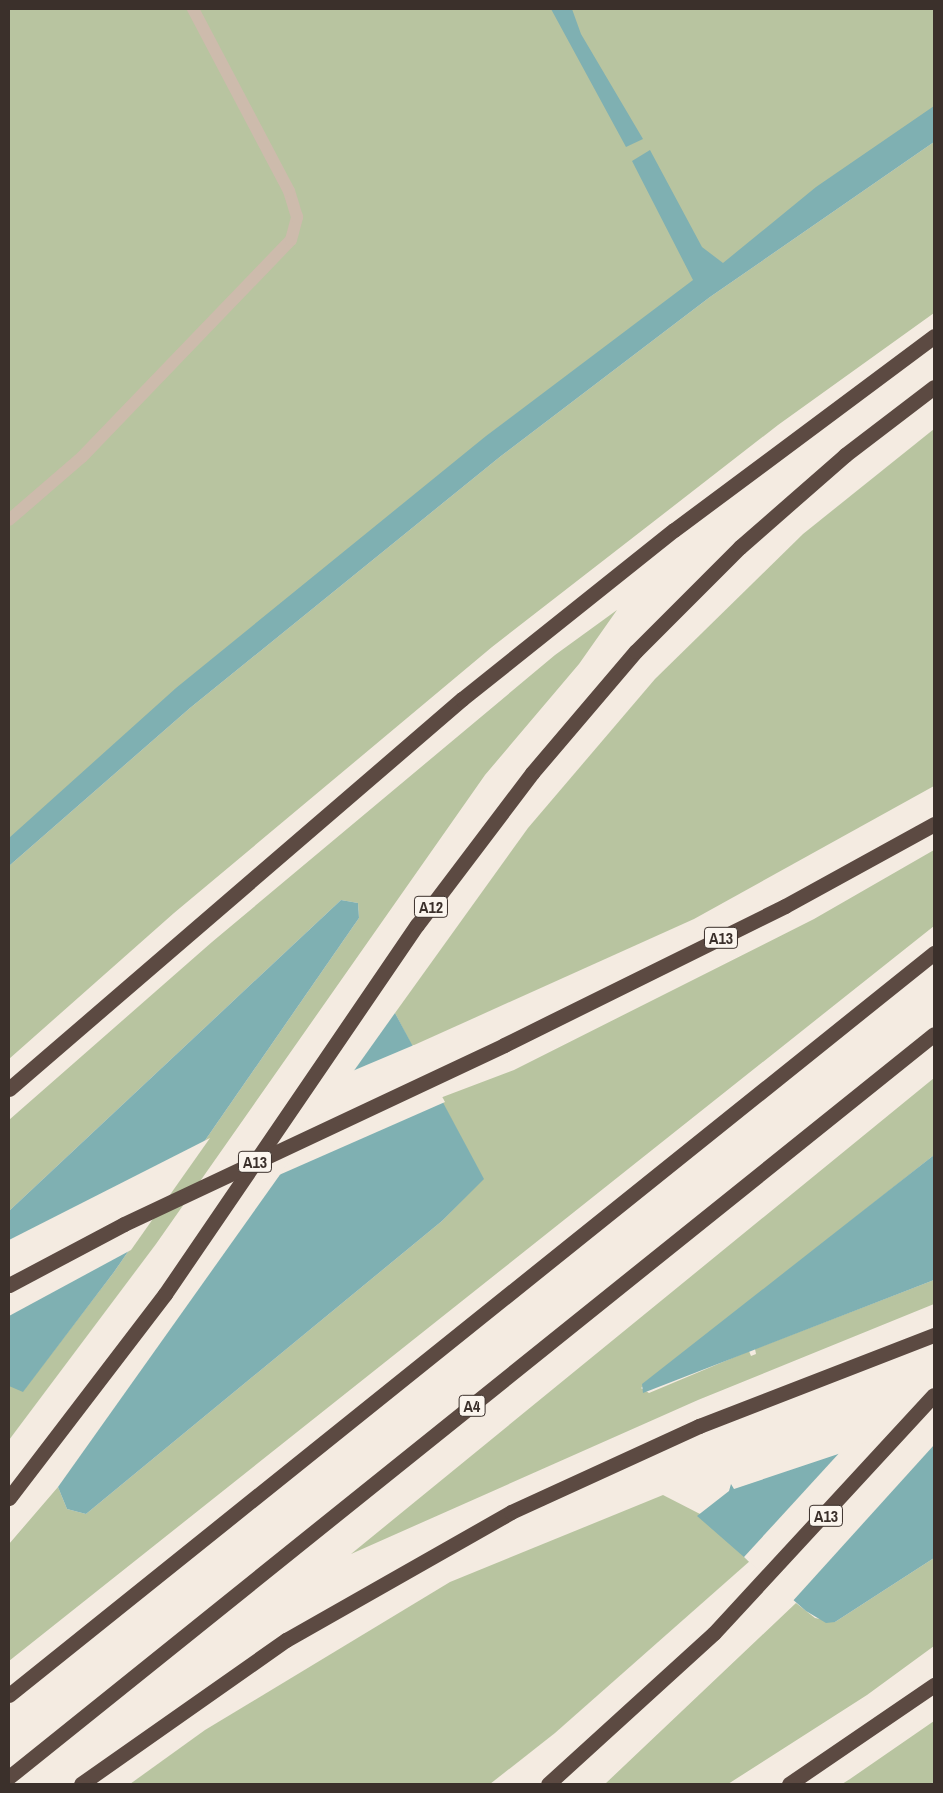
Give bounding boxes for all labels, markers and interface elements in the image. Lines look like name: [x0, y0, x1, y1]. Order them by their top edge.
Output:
road number: A12: [414, 894, 448, 920]
road number: A13: [704, 924, 738, 951]
road number: A13: [238, 1148, 272, 1176]
road number: A4: [458, 1392, 486, 1420]
road number: A13: [808, 1502, 844, 1530]

